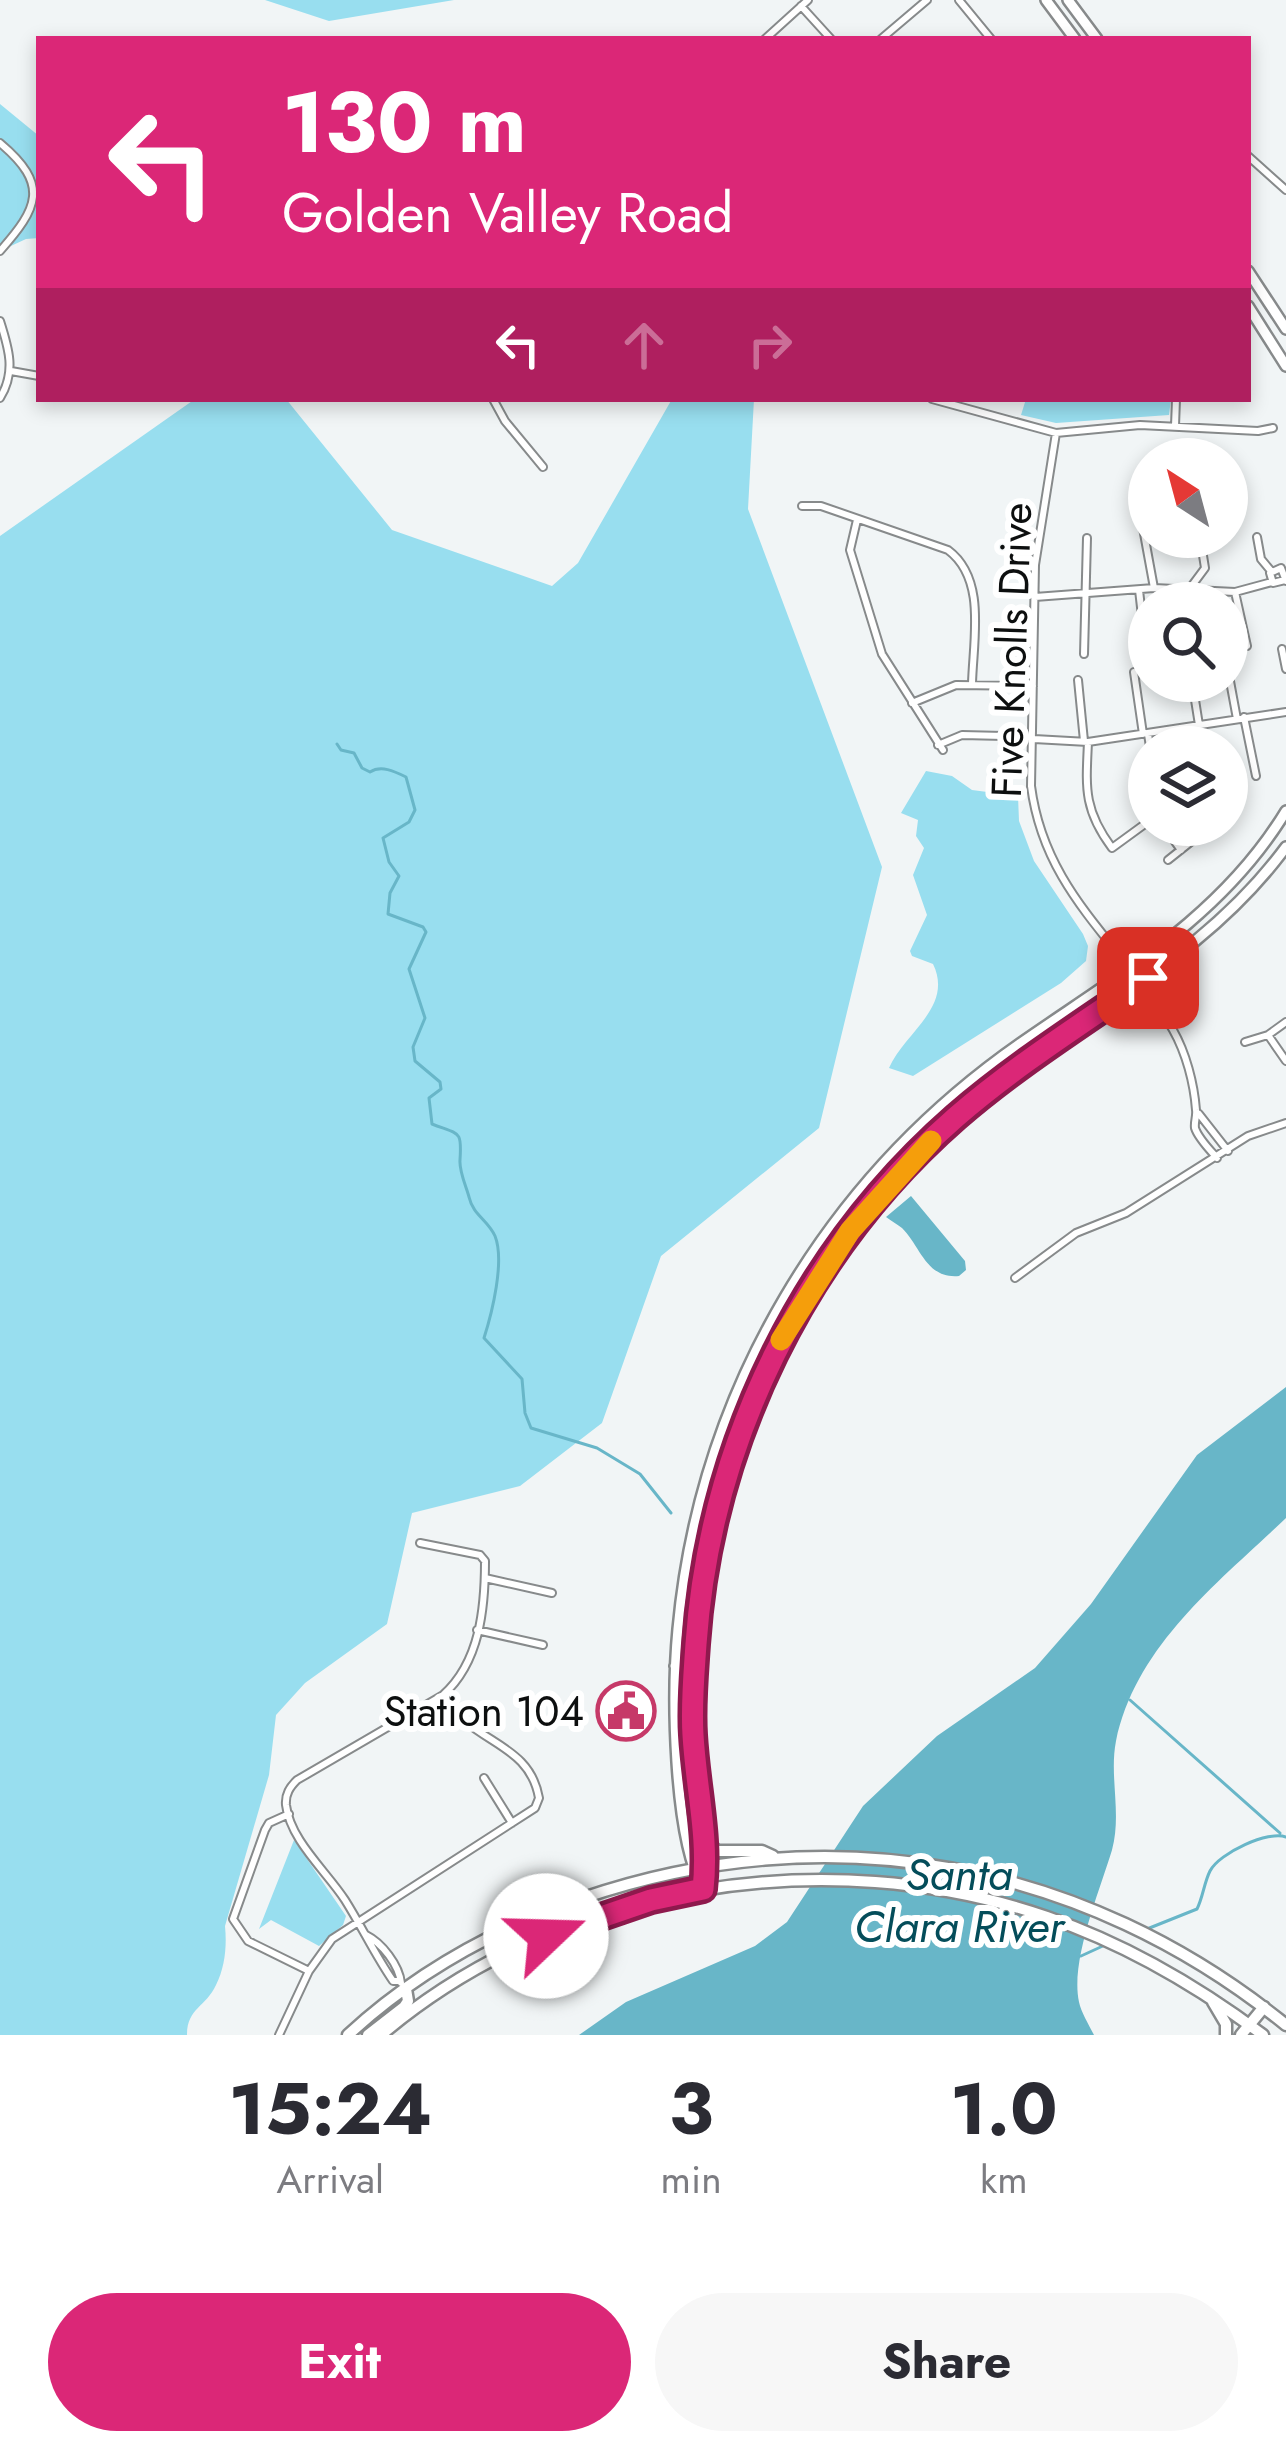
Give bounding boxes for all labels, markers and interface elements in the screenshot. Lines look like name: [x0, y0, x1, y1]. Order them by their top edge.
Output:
text: 130 m: [282, 62, 527, 184]
icon: left: [84, 84, 240, 240]
text: Golden Valley Road: [282, 174, 733, 252]
icon: left: [485, 312, 551, 378]
icon: ahead: [611, 312, 677, 378]
icon: right: [737, 312, 803, 378]
north arrow: [1128, 438, 1248, 558]
map controls: [1128, 438, 1248, 846]
street label: Five Knolls Drive: [976, 502, 1047, 798]
button: search: [1128, 582, 1248, 702]
button: layers: [1128, 726, 1248, 846]
pin: [1097, 927, 1199, 1029]
icon: arrive: [1115, 945, 1181, 1011]
public building icon: Station 104: [595, 1680, 657, 1742]
place label: Station 104: [384, 1681, 584, 1742]
water label: Santa Clara River: [854, 1842, 1066, 1959]
position arrow: [483, 1873, 609, 1999]
text: 15:24: [228, 2057, 432, 2161]
text: 3: [669, 2057, 713, 2161]
text: 1.0: [950, 2057, 1058, 2161]
text: Arrival: [277, 2151, 384, 2208]
text: min: [661, 2151, 722, 2208]
text: km: [980, 2151, 1028, 2208]
button: Exit: [48, 2293, 631, 2431]
button: Share: [655, 2293, 1238, 2431]

